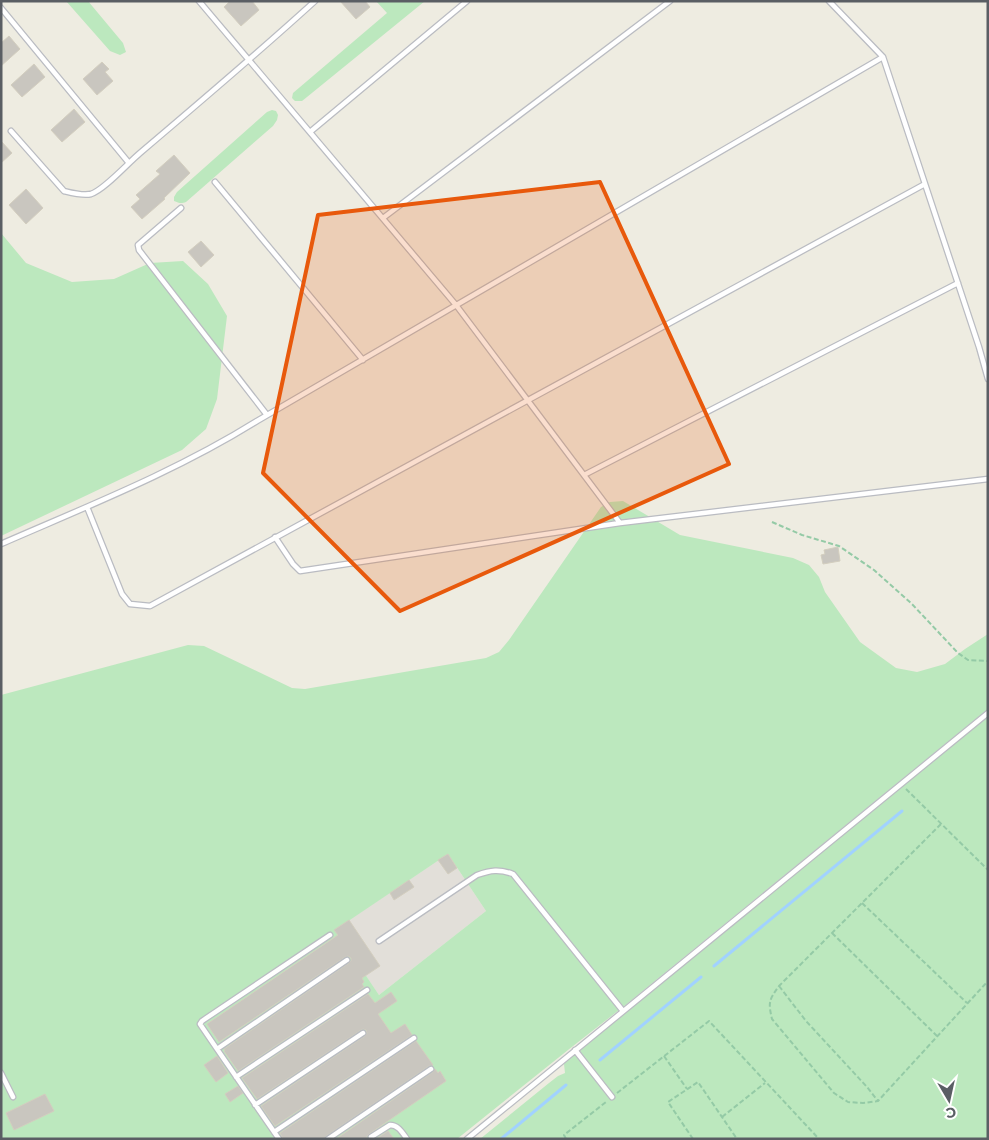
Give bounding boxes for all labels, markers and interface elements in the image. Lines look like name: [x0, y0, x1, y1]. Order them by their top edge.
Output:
north arrow: [924, 1075, 974, 1125]
text: С: [945, 1103, 957, 1123]

